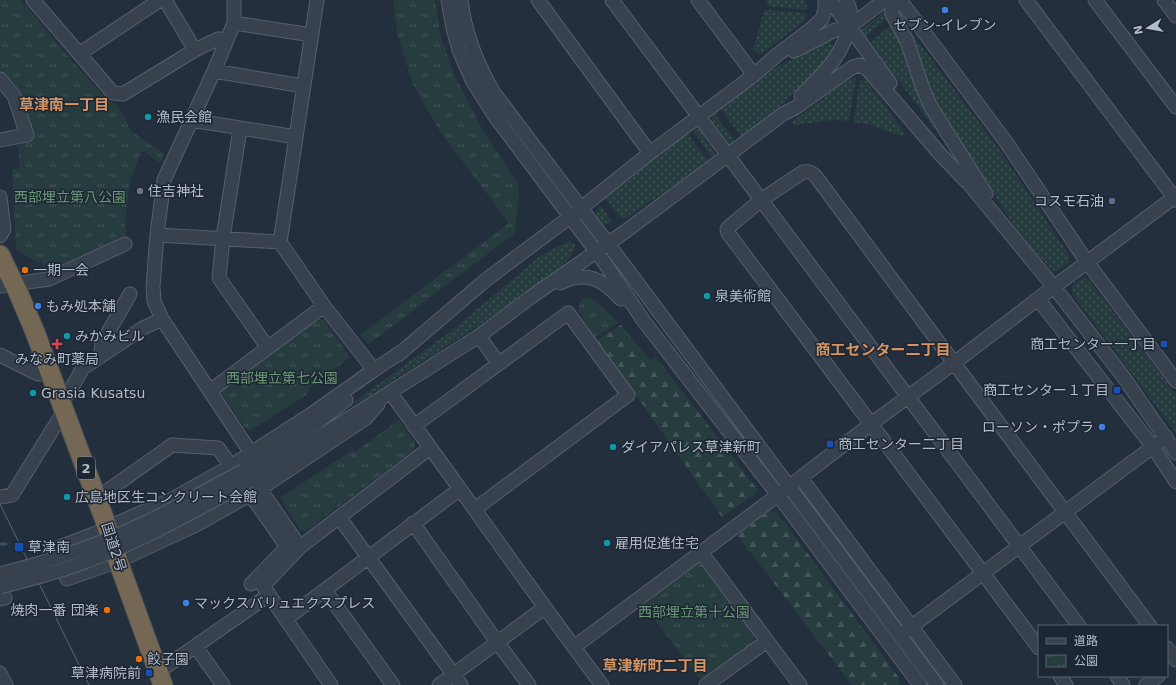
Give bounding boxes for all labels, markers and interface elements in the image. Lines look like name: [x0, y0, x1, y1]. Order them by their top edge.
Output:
marker: セブン-イレブン: [940, 5, 950, 15]
north arrow: [1128, 8, 1168, 48]
place label: セブン-イレブン: [893, 17, 997, 33]
text: N: [1131, 24, 1146, 36]
district label: 草津南一丁目: [19, 96, 109, 114]
place label: 漁民会館: [156, 109, 212, 125]
marker: 漁民会館: [143, 112, 153, 122]
place label: 住吉神社: [148, 183, 204, 199]
marker: 住吉神社: [135, 186, 145, 196]
park label: 西部埋立第八公園: [14, 189, 126, 205]
place label: コスモ石油: [1034, 193, 1104, 209]
marker: コスモ石油: [1107, 196, 1117, 206]
place label: 一期一会: [33, 262, 89, 278]
marker: 一期一会: [20, 265, 30, 275]
place label: 泉美術館: [715, 288, 771, 304]
marker: 泉美術館: [702, 291, 712, 301]
place label: もみ処本舗: [46, 298, 116, 314]
marker: もみ処本舗: [33, 301, 43, 311]
place label: みかみビル: [75, 328, 145, 344]
marker: みかみビル: [62, 331, 72, 341]
place label: 商工センター一丁目: [1030, 336, 1156, 352]
marker: みなみ町薬局: [52, 339, 62, 349]
marker: 商工センター一丁目: [1159, 339, 1169, 349]
district label: 商工センター二丁目: [815, 341, 951, 359]
place label: みなみ町薬局: [15, 351, 99, 367]
park label: 西部埋立第七公園: [226, 370, 338, 386]
place label: 商工センター１丁目: [983, 382, 1109, 398]
place label: Grasia Kusatsu: [41, 385, 145, 401]
marker: 商工センター１丁目: [1112, 385, 1122, 395]
marker: Grasia Kusatsu: [28, 388, 38, 398]
place label: ローソン・ポプラ: [982, 419, 1094, 435]
marker: ローソン・ポプラ: [1097, 422, 1107, 432]
place label: 商工センター二丁目: [838, 436, 964, 452]
place label: ダイアパレス草津新町: [621, 439, 761, 455]
marker: 商工センター二丁目: [825, 439, 835, 449]
marker: ダイアパレス草津新町: [608, 442, 618, 452]
road number: 2: [77, 457, 95, 479]
place label: 広島地区生コンクリート会館: [75, 489, 257, 505]
marker: 広島地区生コンクリート会館: [62, 492, 72, 502]
street label: 国道2号: [99, 520, 129, 574]
place label: 雇用促進住宅: [615, 535, 699, 551]
marker: 雇用促進住宅: [602, 538, 612, 548]
place label: 草津南: [28, 539, 70, 555]
marker: 草津南: [13, 541, 25, 553]
place label: マックスバリュエクスプレス: [194, 595, 375, 611]
marker: マックスバリュエクスプレス: [181, 598, 191, 608]
place label: 焼肉一番 団楽: [11, 602, 99, 618]
park label: 西部埋立第十公園: [638, 604, 750, 620]
marker: 焼肉一番 団楽: [102, 605, 112, 615]
legend: [1038, 625, 1168, 677]
text: 道路: [1074, 634, 1098, 648]
place label: 餃子園: [147, 651, 189, 667]
marker: 餃子園: [134, 654, 144, 664]
text: 公園: [1074, 654, 1098, 668]
district label: 草津新町二丁目: [602, 657, 708, 675]
place label: 草津病院前: [71, 665, 141, 681]
marker: 草津病院前: [144, 668, 154, 678]

